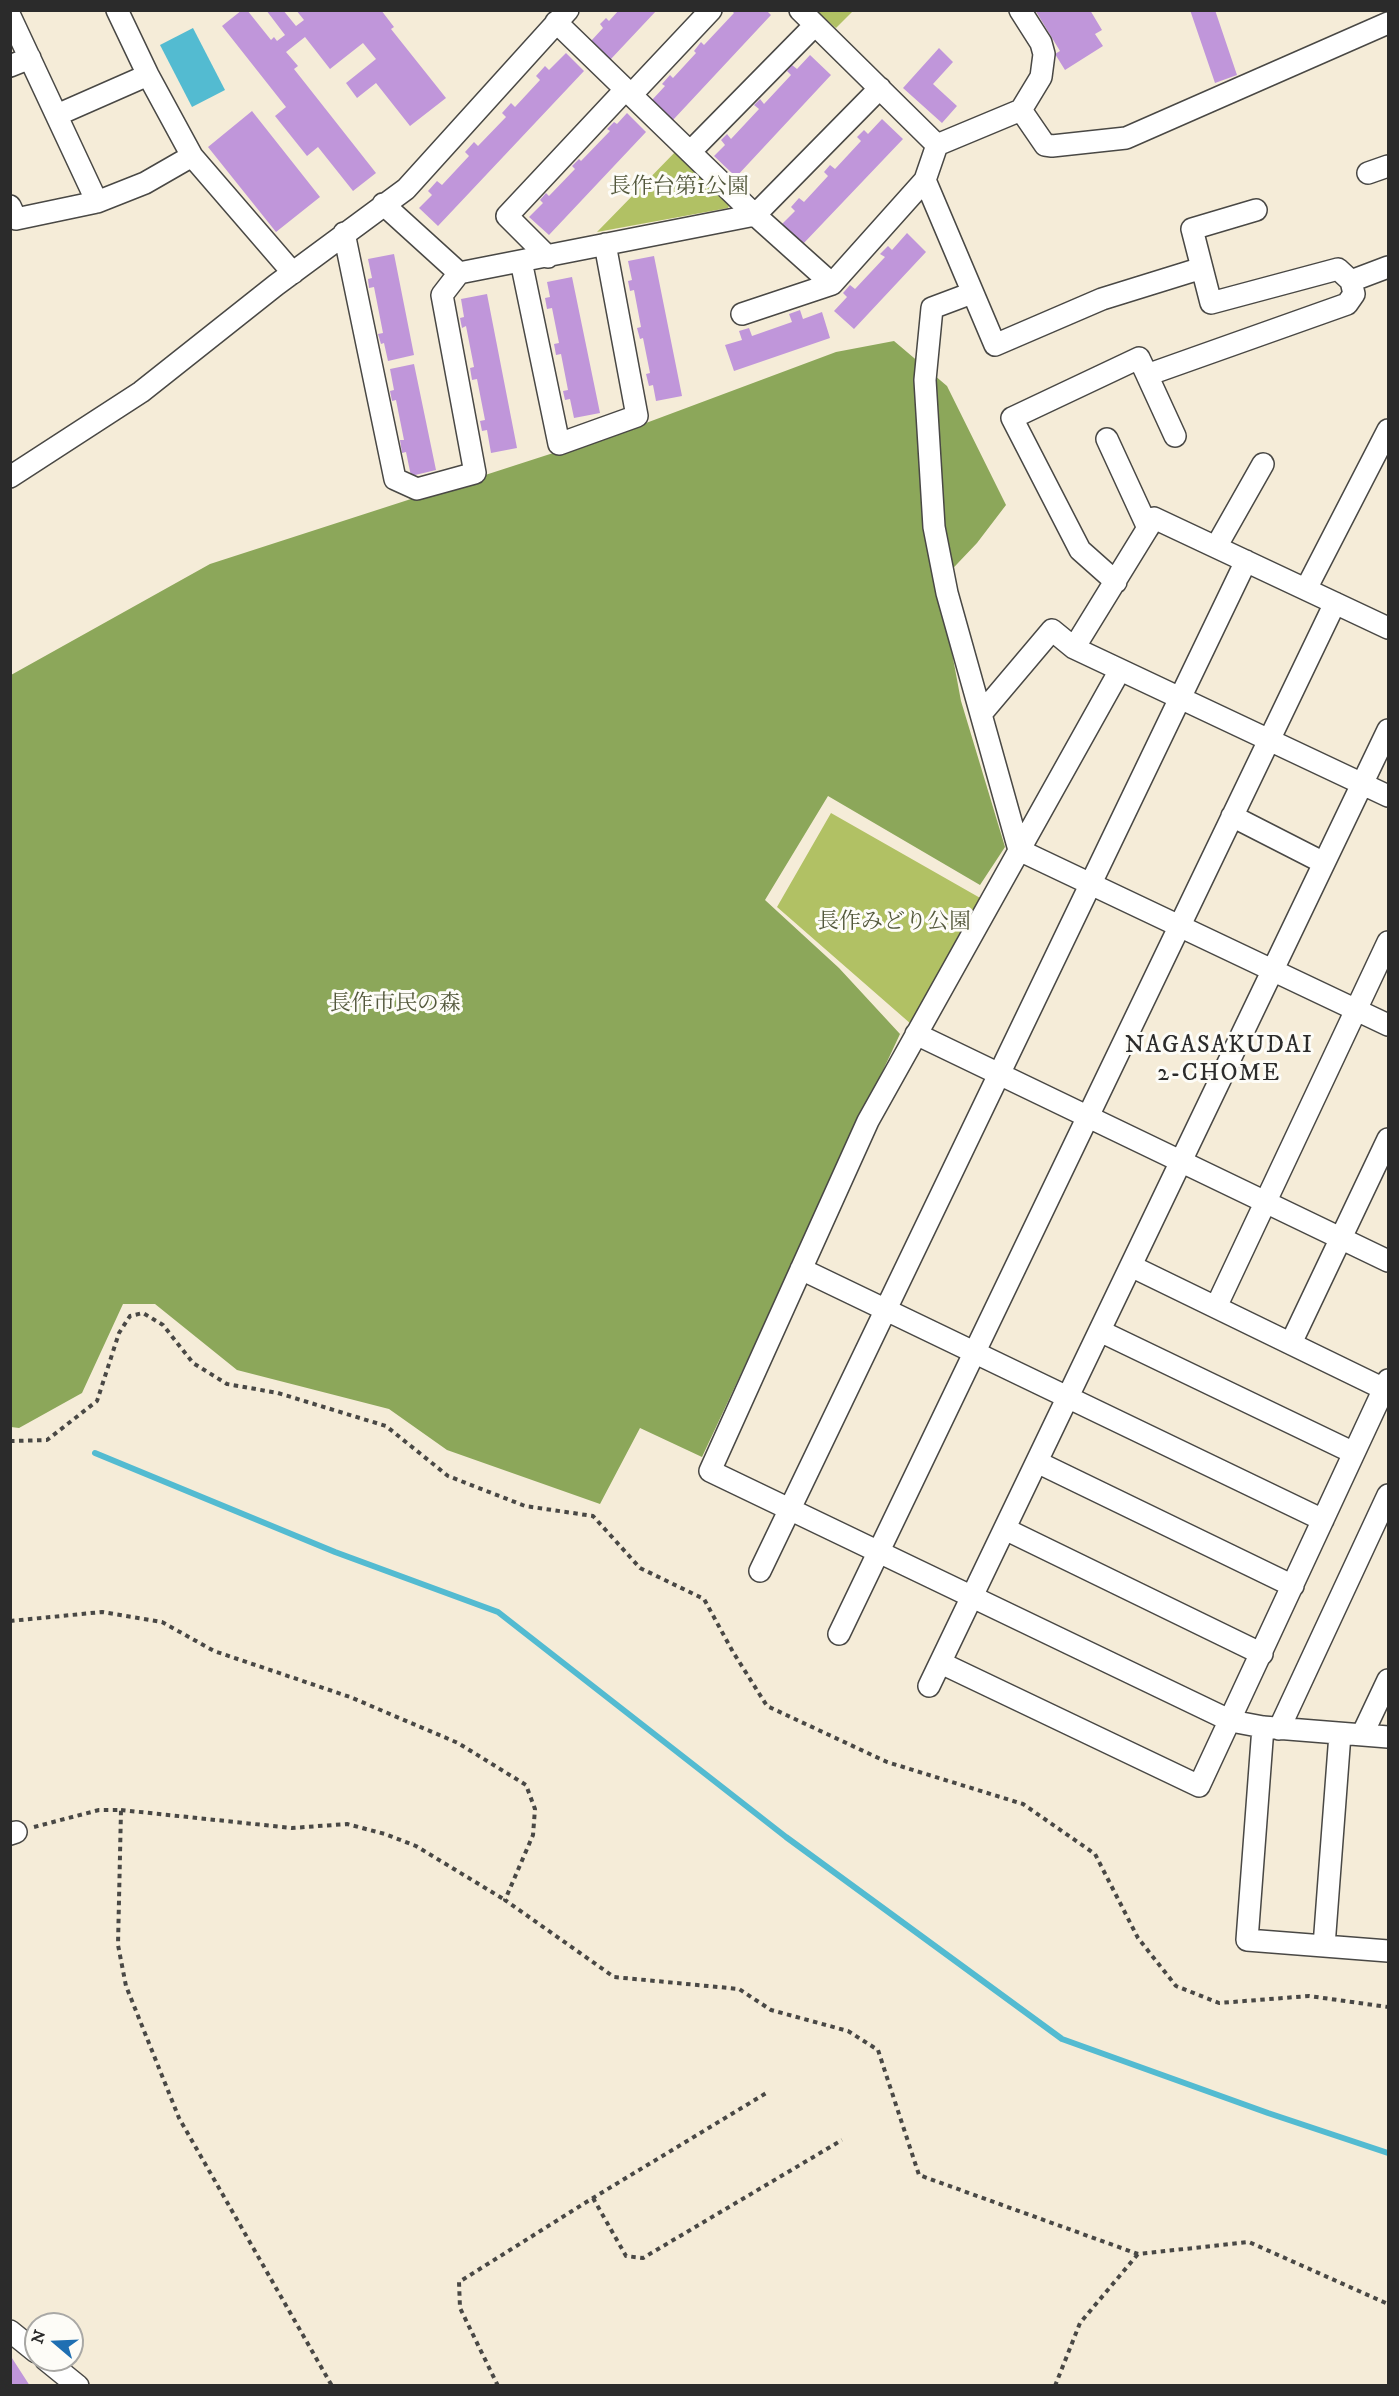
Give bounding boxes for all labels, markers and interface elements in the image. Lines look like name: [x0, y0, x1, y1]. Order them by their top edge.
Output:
park label: 長作台第1公園: [609, 175, 749, 201]
park label: 長作みどり公園: [817, 910, 971, 936]
park label: 長作市民の森: [329, 992, 461, 1018]
district label: NAGASAKUDAI 2-CHOME: [1125, 1033, 1313, 1089]
north arrow: [24, 2312, 84, 2372]
text: N: [27, 2327, 50, 2346]

